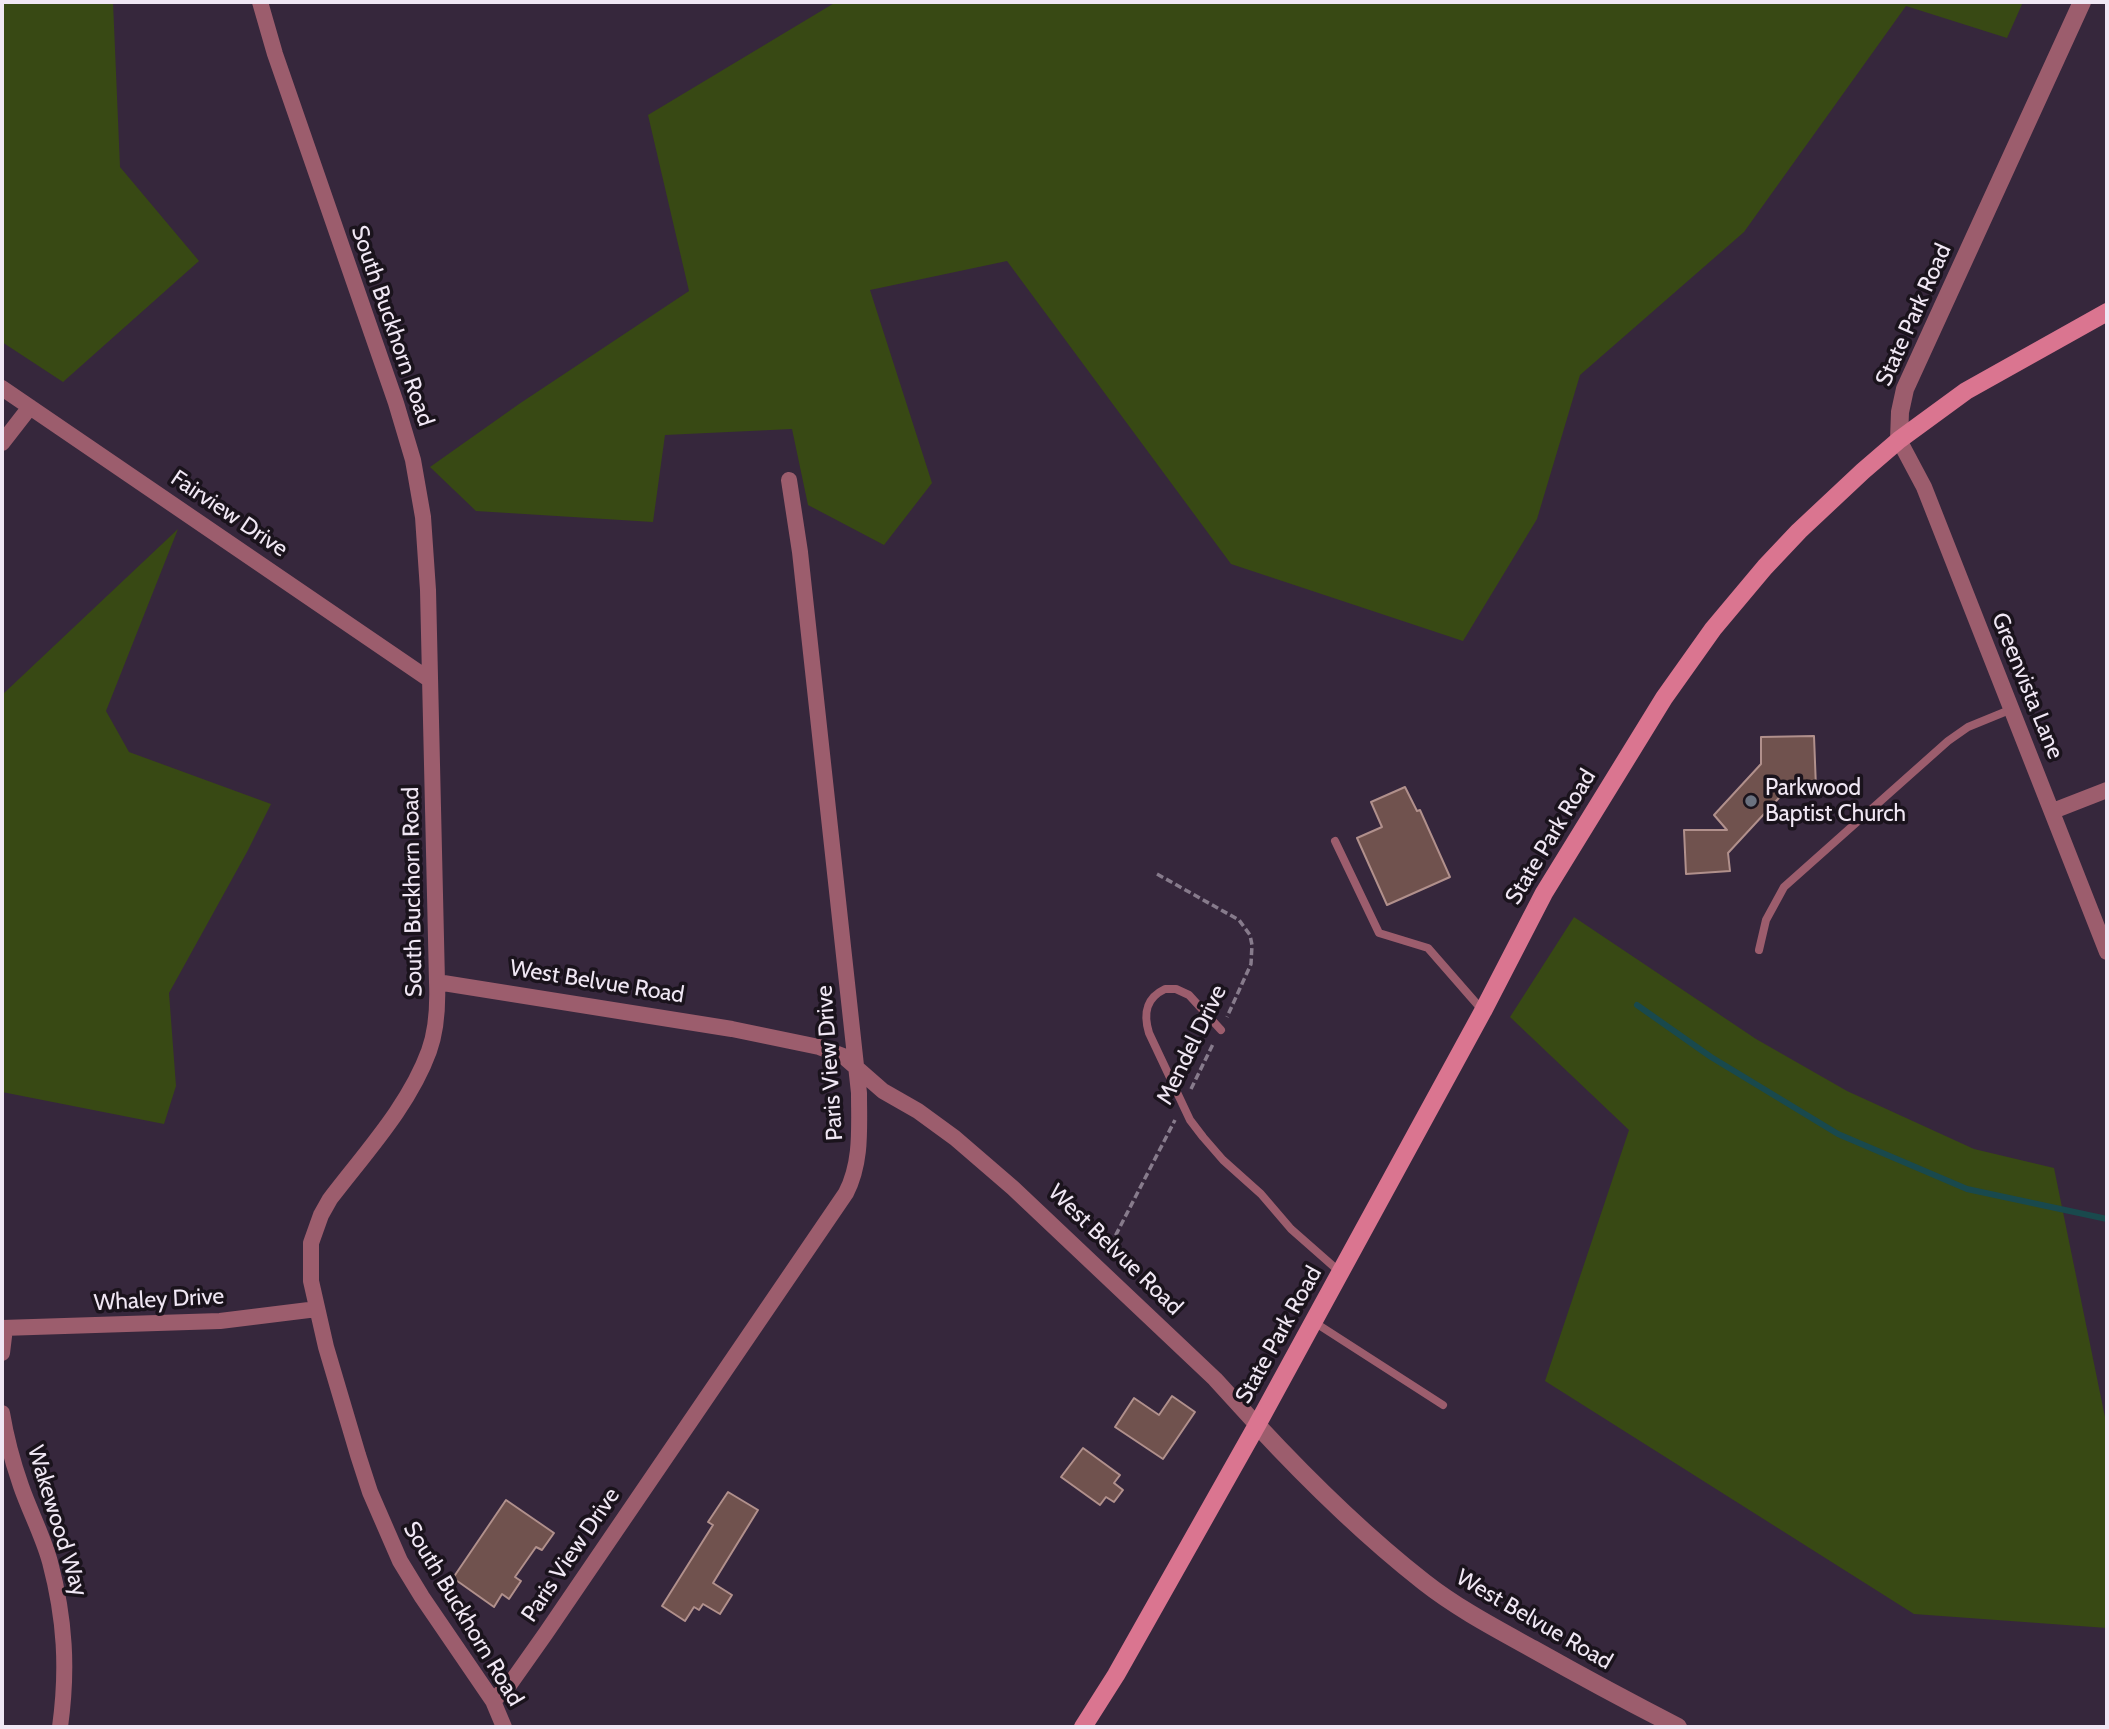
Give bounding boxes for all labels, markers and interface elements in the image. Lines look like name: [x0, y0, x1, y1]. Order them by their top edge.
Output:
street label: South Buckhorn Road: [345, 222, 439, 430]
street label: State Park Road: [1870, 240, 1958, 390]
street label: Fairview Drive: [165, 465, 293, 563]
street label: Greenvista Lane: [1985, 609, 2069, 763]
street label: State Park Road: [1500, 764, 1602, 910]
place label: Parkwood Baptist Church: [1765, 774, 1906, 828]
street label: South Buckhorn Road: [397, 787, 429, 997]
marker: Parkwood Baptist Church: [1743, 793, 1759, 809]
street label: West Belvue Road: [508, 955, 686, 1009]
street label: Mendel Drive: [1151, 981, 1233, 1109]
street label: Paris View Drive: [811, 984, 849, 1142]
street label: West Belvue Road: [1042, 1179, 1188, 1321]
street label: State Park Road: [1230, 1262, 1328, 1408]
street label: Whaley Drive: [93, 1283, 225, 1317]
street label: Wakewood Way: [21, 1442, 93, 1600]
street label: Paris View Drive: [516, 1483, 626, 1627]
street label: South Buckhorn Road: [397, 1517, 529, 1711]
street label: West Belvue Road: [1451, 1564, 1617, 1676]

